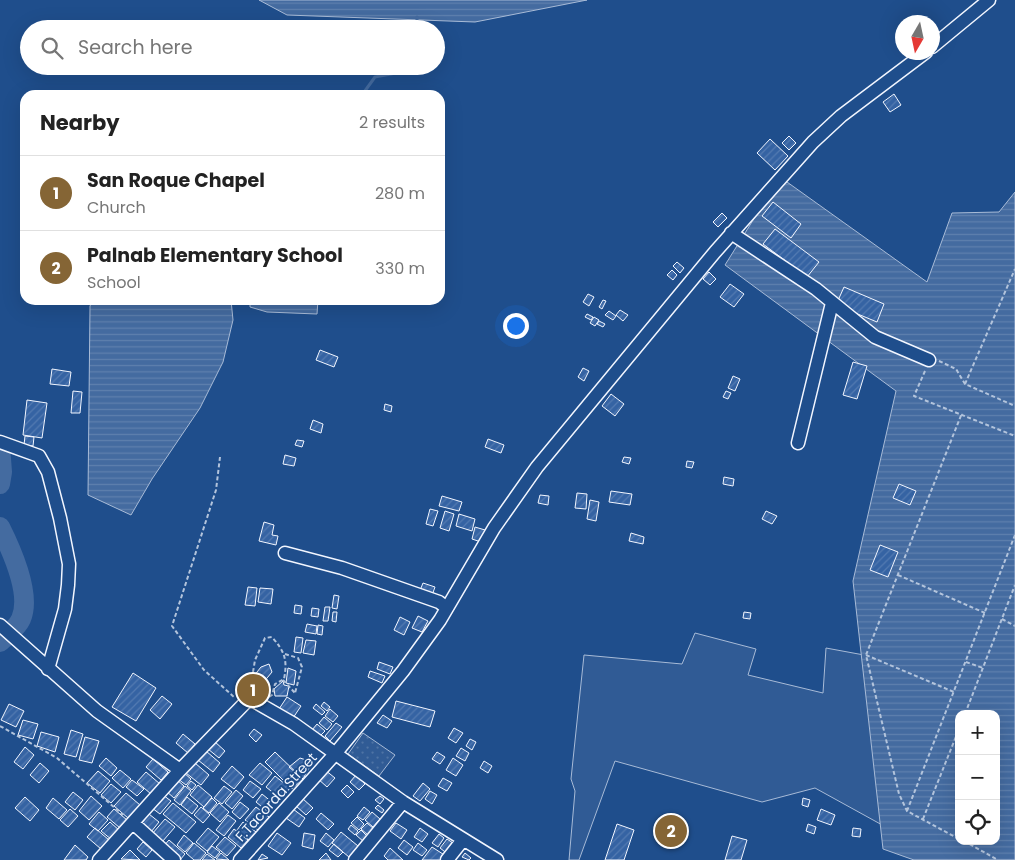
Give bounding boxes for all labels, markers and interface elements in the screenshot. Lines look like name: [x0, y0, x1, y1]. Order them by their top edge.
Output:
north arrow: [895, 15, 940, 60]
search box: [20, 20, 445, 75]
icon: search: [38, 34, 66, 62]
text: Search here: [78, 34, 192, 61]
text: Nearby: [40, 108, 120, 137]
text: 2 results: [359, 111, 425, 134]
text: San Roque Chapel: [87, 167, 265, 194]
text: 1: [53, 182, 59, 205]
text: 280 m: [375, 182, 425, 205]
text: Church: [87, 196, 146, 219]
text: Palnab Elementary School: [87, 242, 343, 269]
text: 2: [51, 257, 61, 280]
text: 330 m: [375, 257, 425, 280]
text: School: [87, 271, 141, 294]
your location: [503, 313, 529, 339]
pin: 1: [237, 671, 269, 709]
map controls: [955, 710, 1000, 845]
button: +: [955, 710, 1000, 755]
street label: F.Tacorda Street: [231, 748, 321, 846]
button: −: [955, 755, 1000, 800]
button: locate: [955, 800, 1000, 845]
pin: 2: [655, 812, 687, 850]

